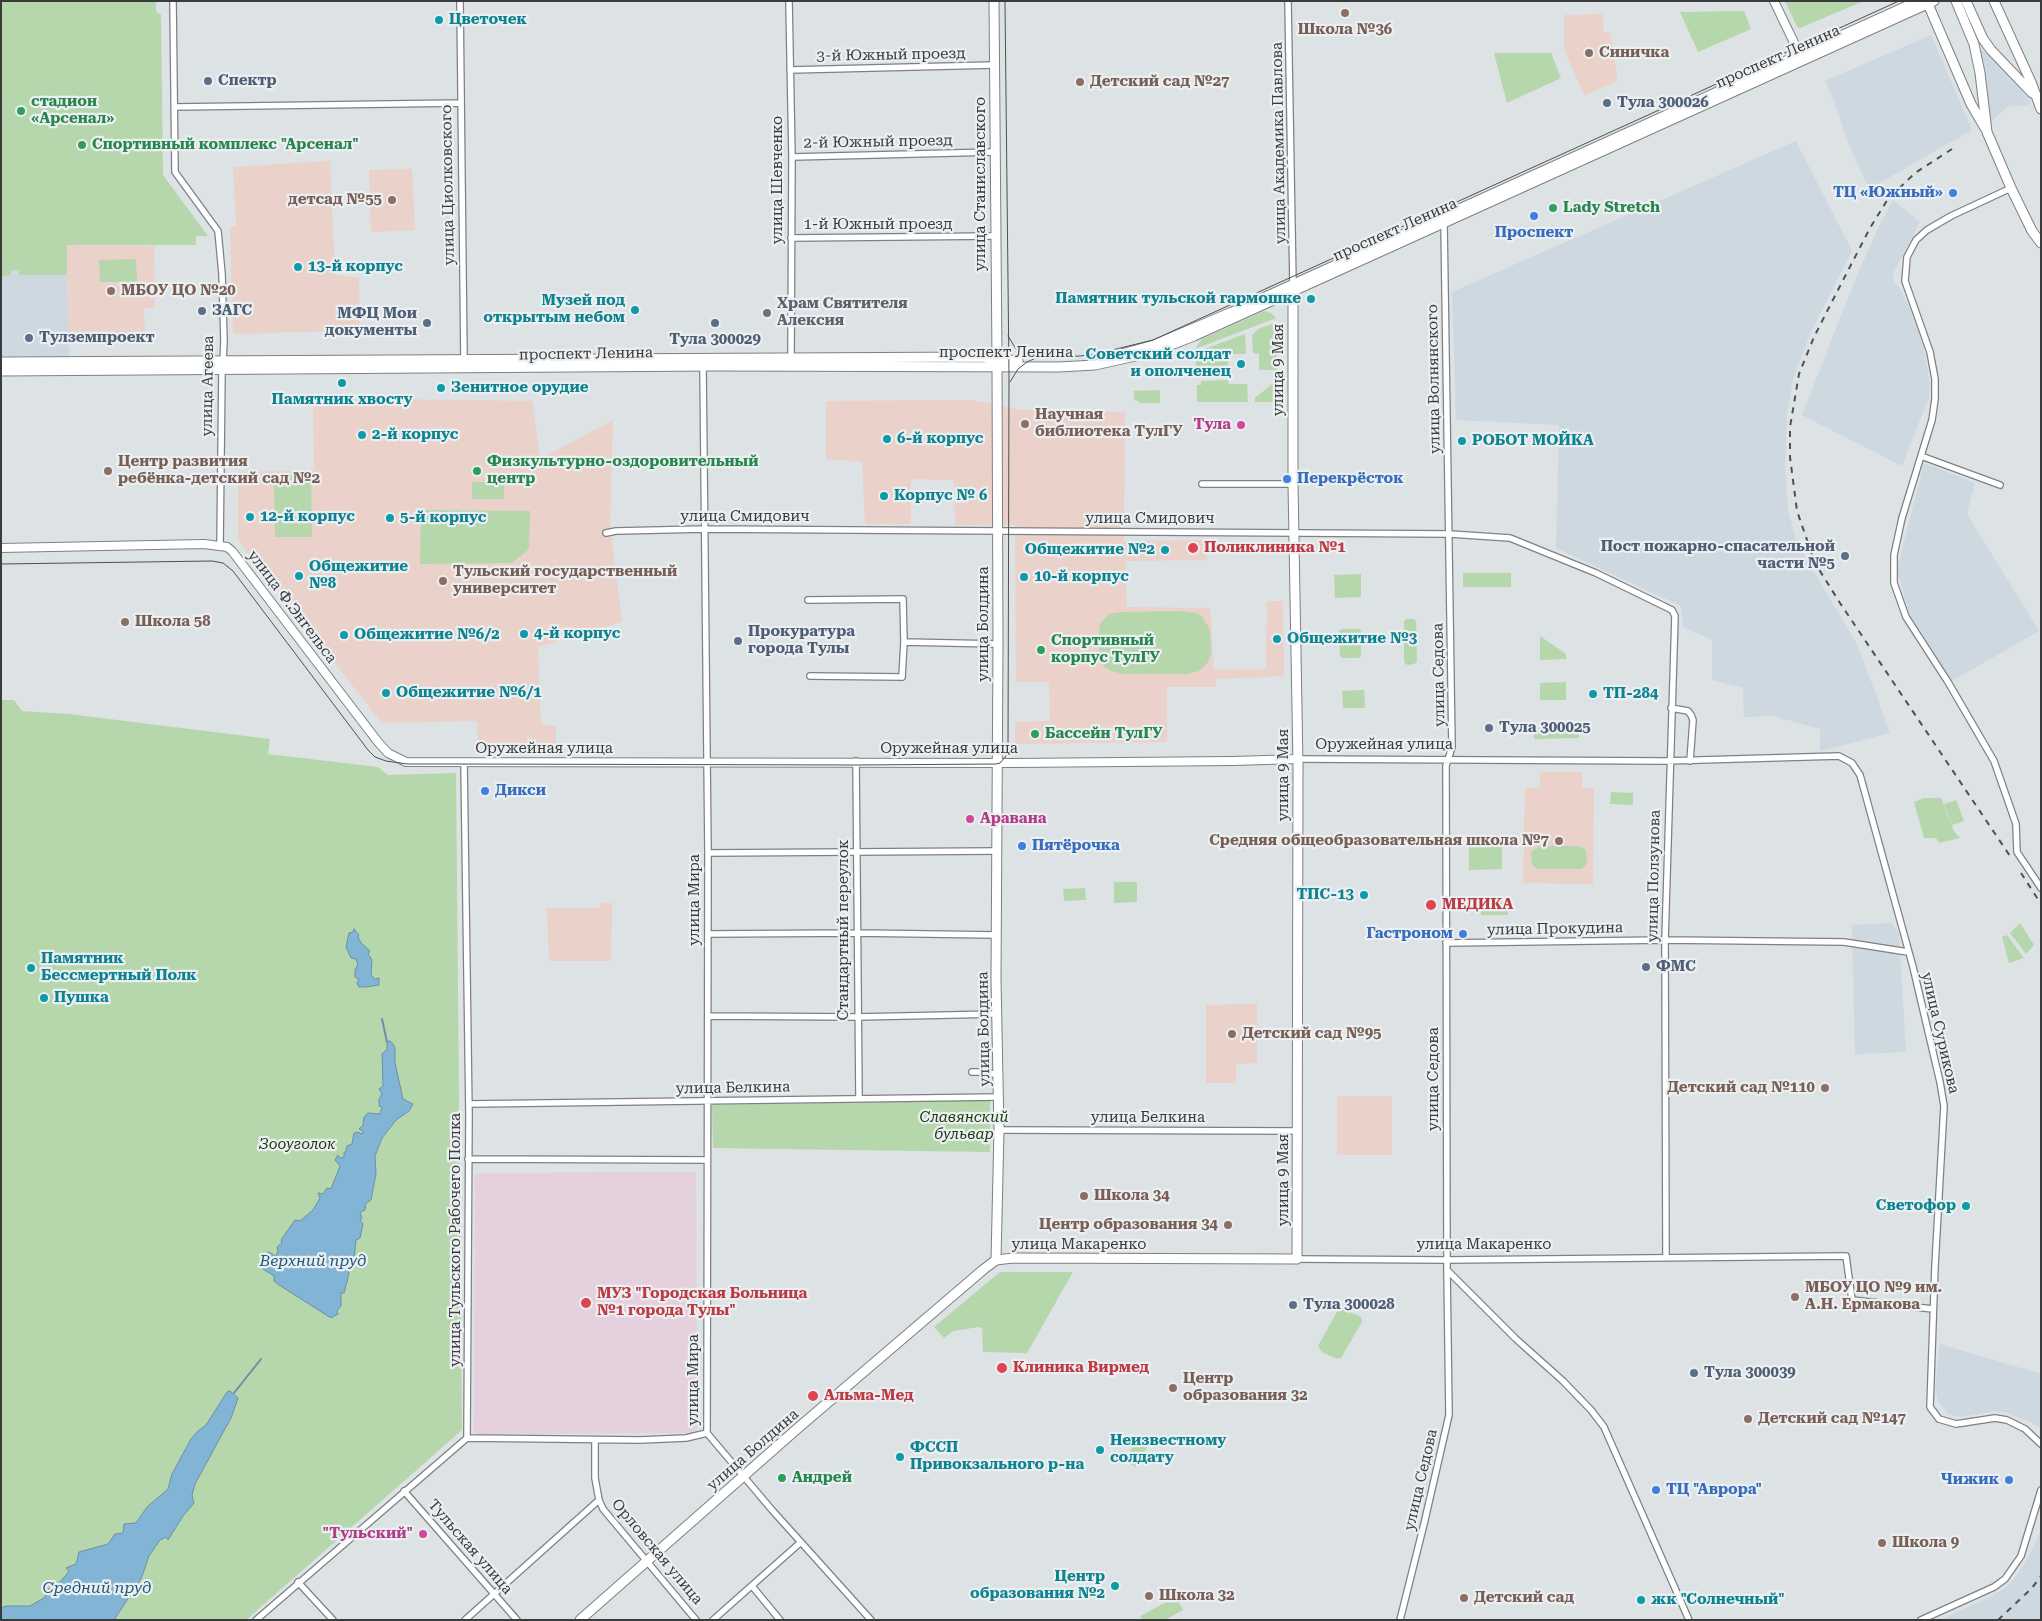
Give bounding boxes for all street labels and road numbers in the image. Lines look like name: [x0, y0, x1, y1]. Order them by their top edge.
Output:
street label: проспект Ленина: [1713, 22, 1843, 92]
street label: улица Академика Павлова: [1268, 42, 1290, 244]
street label: 3-й Южный проезд: [816, 45, 966, 65]
street label: улица Станиславского: [972, 97, 990, 271]
street label: улица Циолковского: [438, 104, 458, 266]
street label: улица Шевченко: [769, 116, 787, 244]
street label: 2-й Южный проезд: [803, 132, 953, 152]
street label: проспект Ленина: [1330, 195, 1460, 265]
street label: 1-й Южный проезд: [803, 216, 953, 234]
street label: улица Волнянского: [1424, 304, 1444, 454]
street label: улица 9 Мая: [1270, 324, 1288, 416]
street label: улица Агеева: [198, 336, 218, 436]
street label: проспект Ленина: [519, 344, 653, 364]
street label: проспект Ленина: [939, 344, 1073, 362]
street label: улица Смидович: [680, 508, 810, 526]
street label: улица Смидович: [1085, 510, 1215, 528]
street label: улица Ф.Энгельса: [244, 547, 340, 667]
street label: улица Болдина: [975, 566, 993, 682]
street label: улица Седова: [1429, 623, 1449, 727]
street label: улица 9 Мая: [1275, 729, 1293, 821]
street label: Оружейная улица: [1315, 736, 1453, 754]
street label: Оружейная улица: [475, 740, 613, 758]
street label: Оружейная улица: [880, 740, 1018, 758]
street label: улица Ползунова: [1644, 810, 1664, 942]
street label: Стандартный переулок: [835, 840, 853, 1020]
street label: улица Мира: [686, 854, 704, 946]
street label: улица Прокудина: [1487, 919, 1623, 939]
street label: улица Сурикова: [1917, 970, 1963, 1096]
street label: улица Болдина: [974, 971, 994, 1087]
street label: улица Седова: [1425, 1027, 1443, 1131]
street label: улица Белкина: [676, 1078, 790, 1098]
street label: улица Белкина: [1091, 1109, 1205, 1127]
street label: улица Тульского Рабочего Полка: [447, 1113, 465, 1367]
street label: улица 9 Мая: [1275, 1134, 1293, 1226]
street label: улица Макаренко: [1012, 1236, 1146, 1254]
street label: улица Макаренко: [1417, 1236, 1551, 1254]
street label: улица Мира: [685, 1334, 703, 1426]
street label: улица Болдина: [704, 1405, 802, 1495]
street label: улица Седова: [1401, 1427, 1441, 1533]
street label: Орловская улица: [607, 1495, 707, 1609]
street label: Тульская улица: [424, 1496, 516, 1598]

